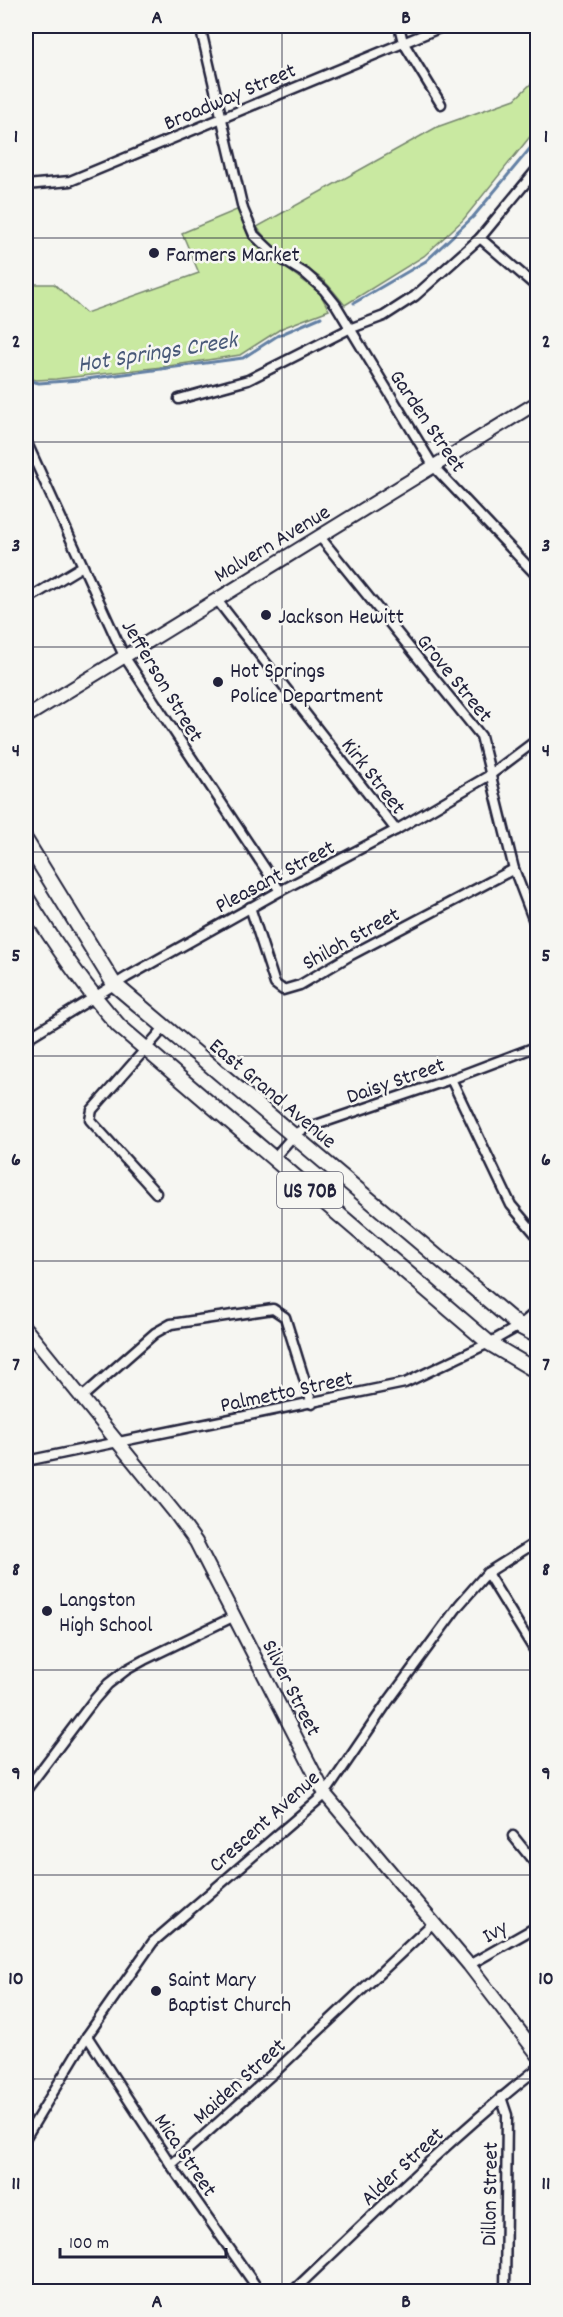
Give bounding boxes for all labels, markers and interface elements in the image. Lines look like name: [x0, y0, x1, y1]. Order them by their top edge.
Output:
text: A: [152, 5, 163, 33]
text: B: [401, 5, 411, 33]
street label: Broadway Street: [159, 56, 301, 140]
text: 1: [14, 124, 18, 152]
text: 1: [544, 124, 548, 152]
place label: Farmers Market: [166, 241, 300, 272]
marker: Farmers Market: [147, 246, 161, 260]
water label: Hot Springs Creek: [75, 324, 242, 383]
text: 2: [12, 329, 20, 357]
text: 2: [542, 329, 550, 357]
street label: Garden Street: [380, 364, 472, 480]
street label: Malvern Avenue: [209, 498, 337, 592]
text: 3: [12, 533, 20, 561]
text: 3: [542, 533, 550, 561]
place label: Jackson Hewitt: [278, 603, 404, 634]
marker: Jackson Hewitt: [259, 608, 273, 622]
street label: Jefferson Street: [112, 615, 210, 749]
street label: Grove Street: [408, 628, 499, 730]
place label: Hot Springs Police Department: [230, 657, 383, 713]
marker: Hot Springs Police Department: [211, 675, 225, 689]
street label: Kirk Street: [332, 732, 412, 822]
text: 4: [12, 738, 20, 766]
text: 4: [542, 738, 550, 766]
street label: Pleasant Street: [210, 834, 341, 923]
street label: Shiloh Street: [297, 900, 406, 980]
text: 5: [11, 943, 21, 971]
text: 5: [541, 943, 551, 971]
street label: East Grand Avenue: [201, 1032, 342, 1157]
street label: Daisy Street: [343, 1051, 450, 1114]
text: 6: [11, 1147, 21, 1175]
text: 6: [541, 1147, 551, 1175]
road number: US 70B: [277, 1172, 343, 1208]
text: 7: [12, 1352, 20, 1380]
text: 7: [542, 1352, 550, 1380]
street label: Palmetto Street: [218, 1364, 356, 1423]
text: 8: [12, 1557, 20, 1585]
text: 8: [542, 1557, 550, 1585]
place label: Langston High School: [59, 1586, 152, 1642]
marker: Langston High School: [40, 1604, 54, 1618]
street label: Silver Street: [252, 1635, 327, 1742]
text: 9: [11, 1761, 21, 1789]
text: 9: [541, 1761, 551, 1789]
street label: Crescent Avenue: [203, 1764, 328, 1881]
street label: Ivy: [477, 1913, 515, 1953]
text: 10: [8, 1966, 24, 1994]
place label: Saint Mary Baptist Church: [168, 1966, 291, 2022]
text: 10: [538, 1966, 554, 1994]
marker: Saint Mary Baptist Church: [149, 1984, 163, 1998]
street label: Maiden Street: [187, 2032, 294, 2133]
street label: Mica Street: [145, 2108, 223, 2204]
street label: Alder Street: [355, 2121, 452, 2214]
street label: Dillon Street: [475, 2142, 508, 2246]
text: 11: [12, 2171, 20, 2199]
text: 11: [542, 2171, 550, 2199]
scale bar: [60, 2221, 226, 2259]
text: 100 m: [69, 2232, 109, 2257]
text: A: [152, 2289, 163, 2317]
text: B: [401, 2289, 411, 2317]

